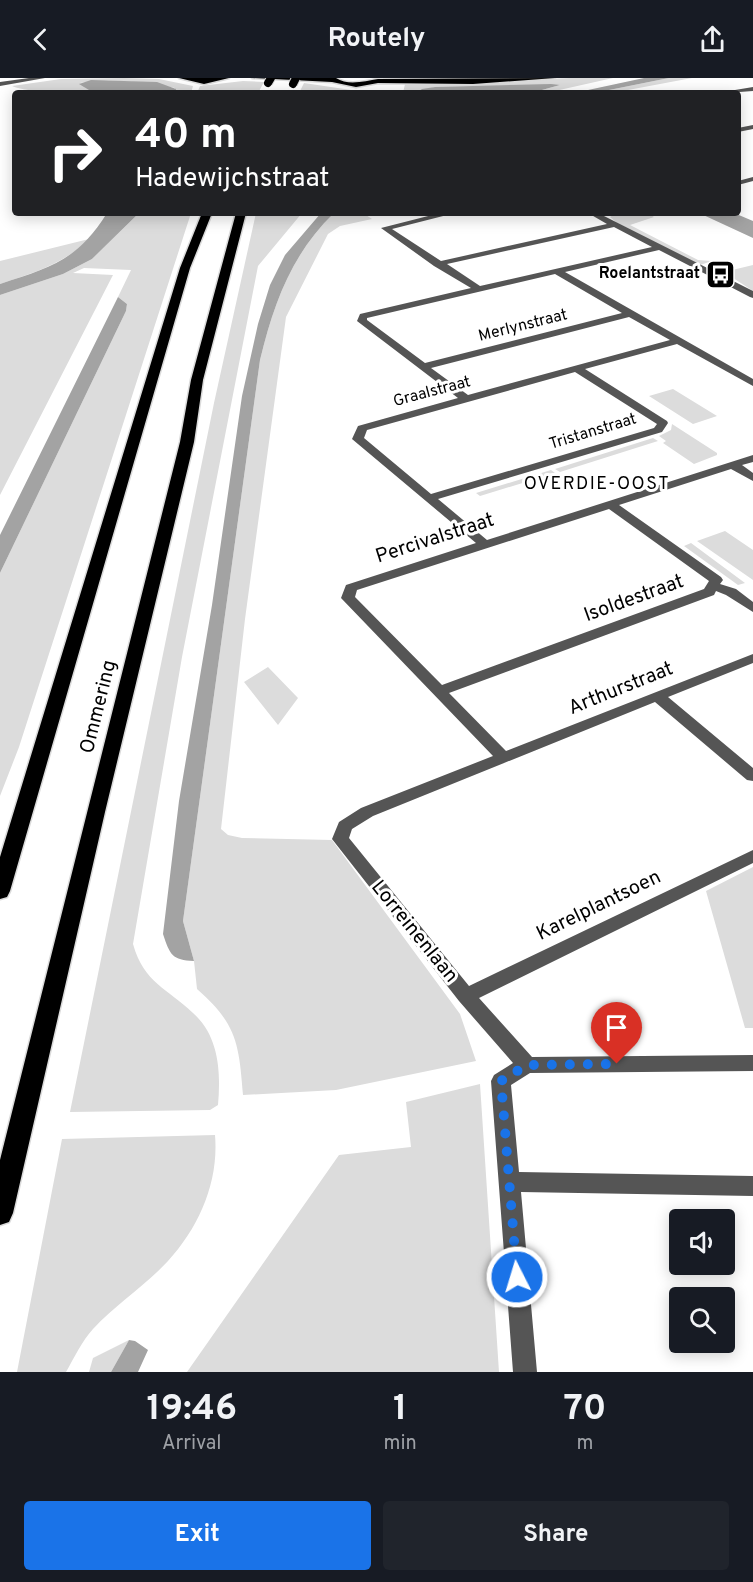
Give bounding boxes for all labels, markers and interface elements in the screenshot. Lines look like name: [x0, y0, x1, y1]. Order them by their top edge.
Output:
text: Routely: [328, 22, 425, 56]
icon: back: [24, 23, 57, 56]
icon: share: [696, 23, 729, 56]
text: 40 m: [135, 110, 237, 163]
icon: right: [36, 114, 114, 192]
text: Hadewijchstraat: [135, 162, 329, 196]
bus stop icon: Roelantstraat: [705, 258, 737, 290]
place label: Roelantstraat: [599, 264, 700, 284]
street label: Merlynstraat: [476, 305, 570, 347]
street label: Graalstraat: [391, 372, 473, 412]
street label: Tristanstraat: [547, 409, 639, 455]
district label: OVERDIE-OOST: [524, 473, 670, 496]
street label: Percivalstraat: [372, 508, 498, 570]
street label: Isoldestraat: [581, 569, 687, 629]
street label: Arthurstraat: [565, 656, 677, 722]
street label: Ommering: [75, 657, 123, 757]
street label: Karelplantsoen: [532, 865, 666, 947]
street label: Lorreinenlaan: [365, 875, 463, 989]
pin: [591, 1002, 642, 1064]
icon: arrive: [600, 1011, 633, 1044]
map controls: [669, 1209, 735, 1353]
button: sound: [669, 1209, 735, 1275]
position arrow: [485, 1245, 549, 1309]
button: search: [669, 1287, 735, 1353]
text: 19:46: [147, 1387, 237, 1433]
text: 1: [393, 1387, 407, 1433]
text: 70: [563, 1387, 606, 1433]
text: Arrival: [162, 1431, 222, 1457]
text: min: [384, 1431, 417, 1457]
text: m: [576, 1431, 593, 1457]
button: Exit: [24, 1501, 371, 1570]
button: Share: [383, 1501, 729, 1570]

